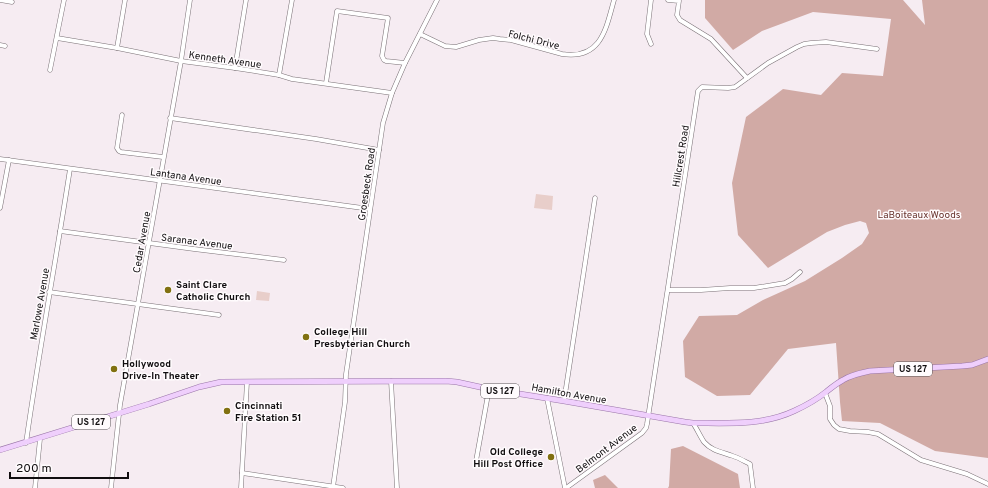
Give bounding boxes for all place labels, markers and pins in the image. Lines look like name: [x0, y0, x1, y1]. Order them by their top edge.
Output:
place label: Saint Clare Catholic Church: [176, 279, 250, 304]
marker: Saint Clare Catholic Church: [163, 285, 173, 295]
place label: College Hill Presbyterian Church: [314, 326, 410, 351]
marker: College Hill Presbyterian Church: [301, 332, 311, 342]
place label: Hollywood Drive-In Theater: [122, 358, 200, 383]
marker: Hollywood Drive-In Theater: [109, 364, 119, 374]
place label: Cincinnati Fire Station 51: [235, 400, 302, 425]
marker: Cincinnati Fire Station 51: [222, 406, 232, 416]
place label: Old College Hill Post Office: [473, 446, 543, 471]
marker: Old College Hill Post Office: [546, 452, 556, 462]

